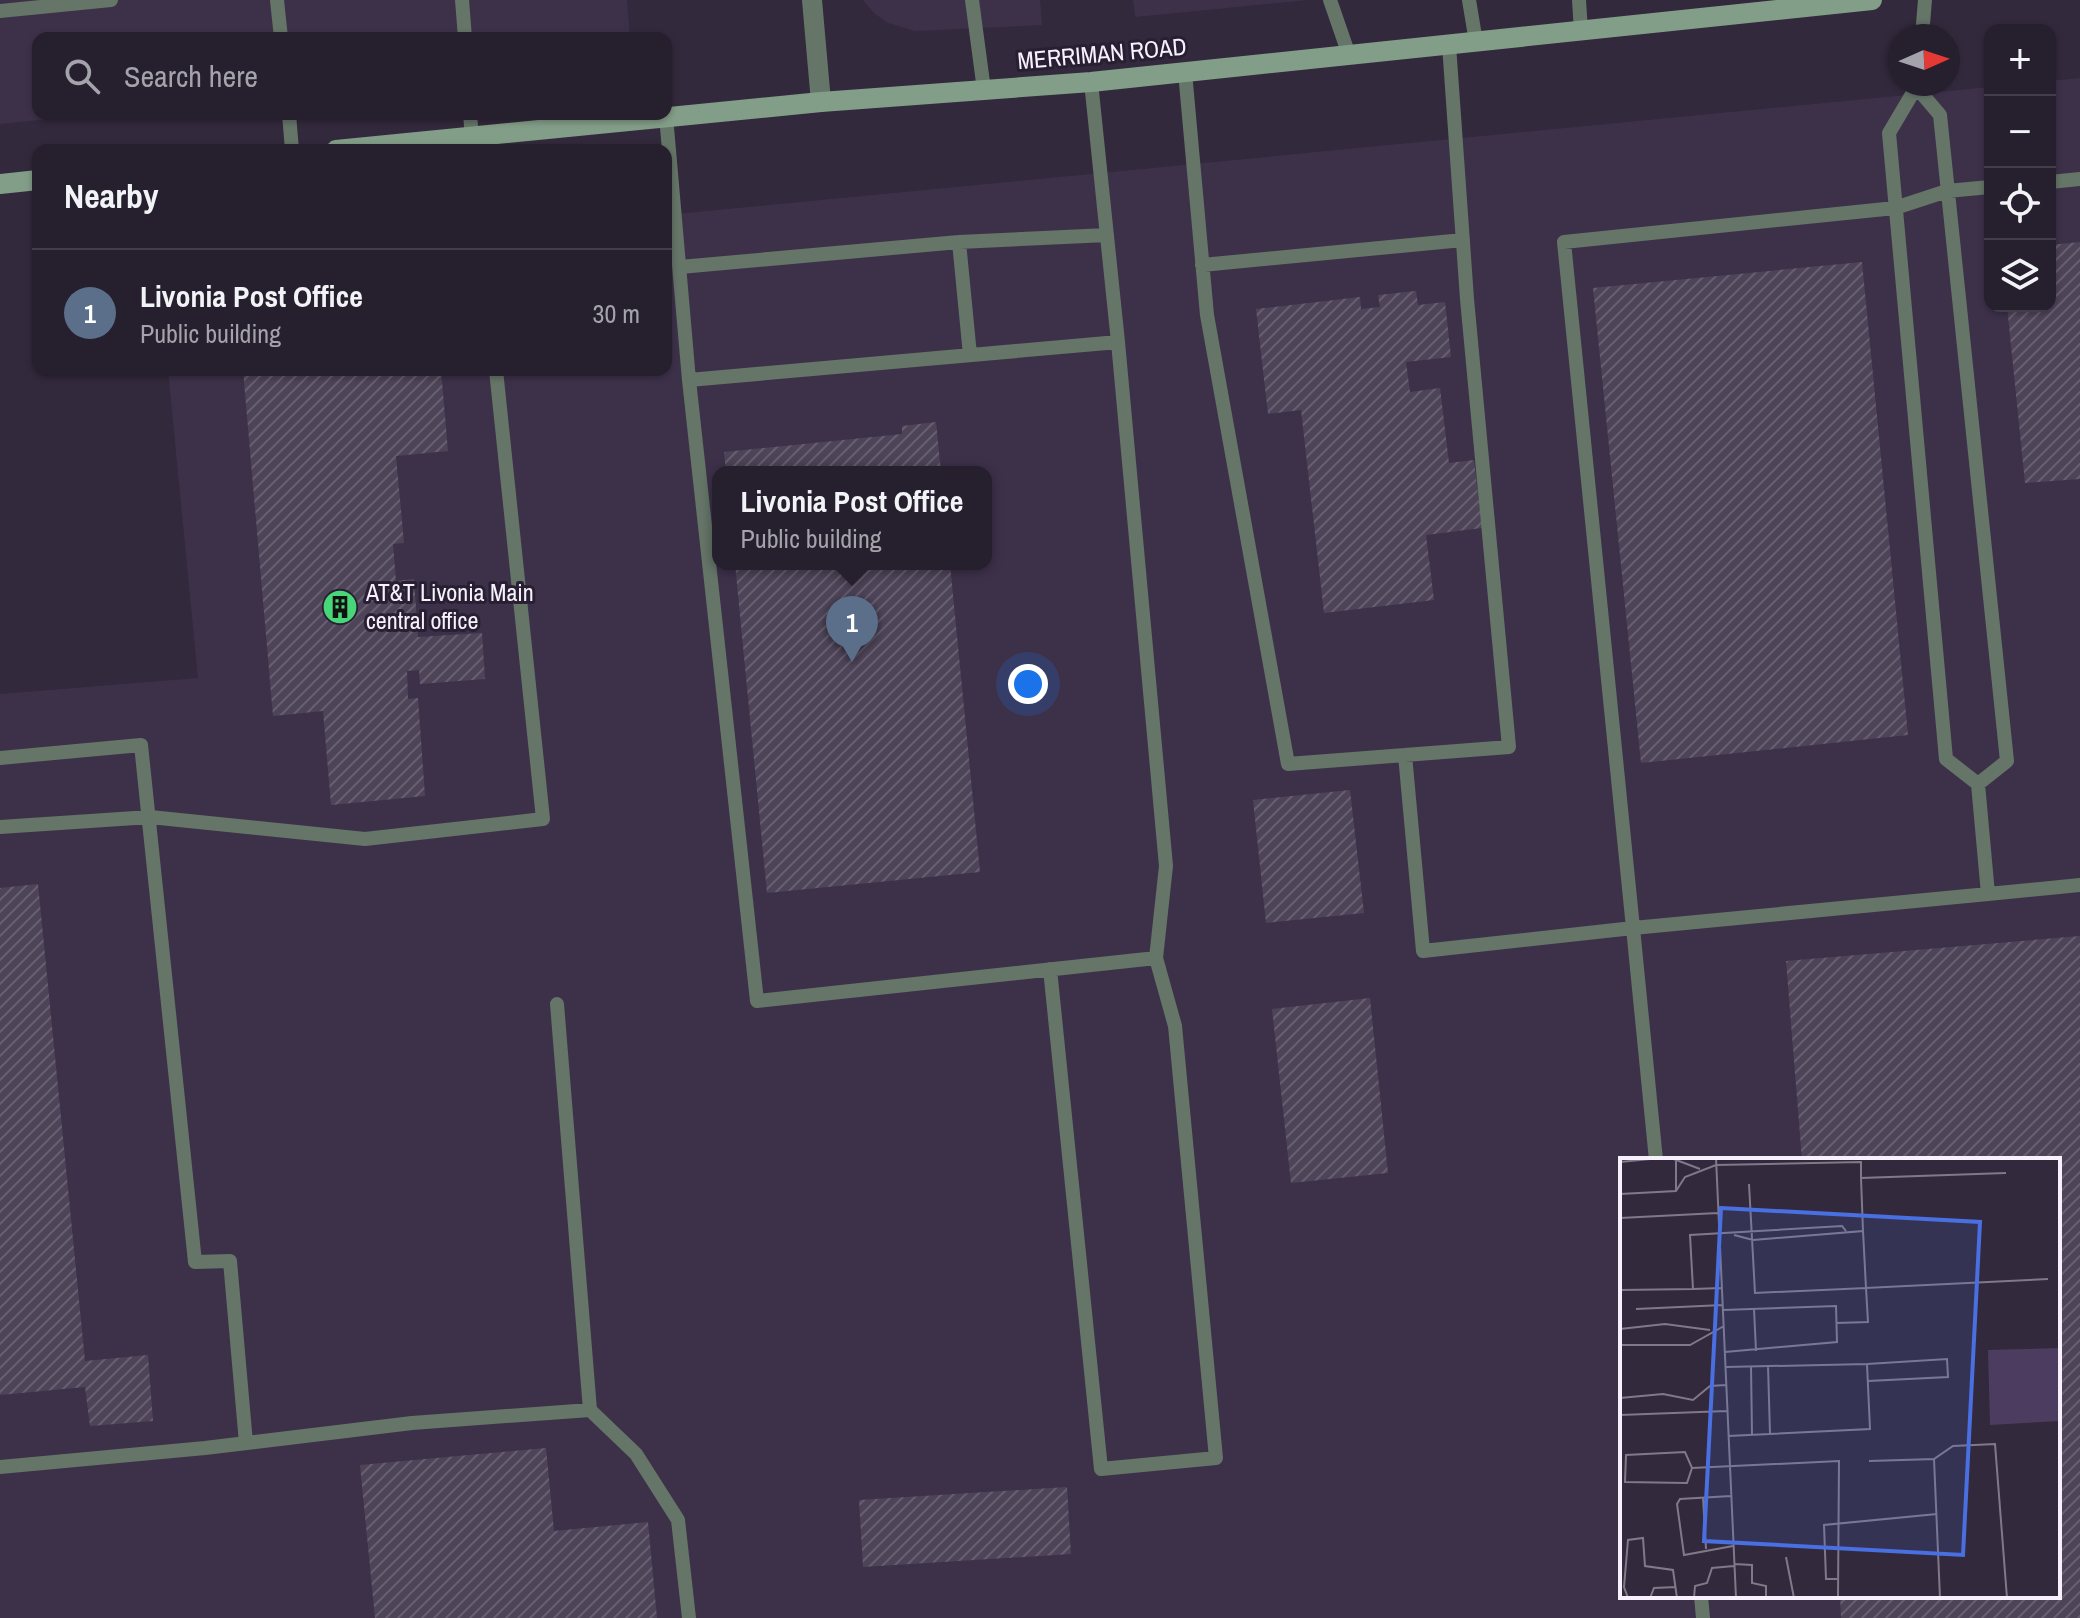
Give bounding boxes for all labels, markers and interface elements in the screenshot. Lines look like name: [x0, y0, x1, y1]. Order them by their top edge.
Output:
north arrow: [1888, 24, 1960, 96]
map controls: [1984, 24, 2056, 312]
button: +: [1984, 24, 2056, 96]
street label: MERRIMAN ROAD: [1016, 30, 1188, 76]
search box: [32, 32, 672, 120]
icon: search: [60, 54, 104, 98]
text: Search here: [124, 56, 258, 96]
button: −: [1984, 96, 2056, 168]
button: locate: [1984, 168, 2056, 240]
text: Nearby: [64, 173, 159, 219]
button: layers: [1984, 240, 2056, 312]
text: Livonia Post Office: [140, 276, 363, 316]
text: 1: [84, 296, 96, 331]
text: 30 m: [593, 296, 640, 331]
text: Public building: [140, 316, 281, 351]
popup: [712, 466, 992, 570]
text: Livonia Post Office: [741, 481, 963, 521]
text: Public building: [741, 521, 882, 556]
place label: AT&T Livonia Main central office: [365, 576, 534, 636]
building icon: AT&T Livonia Main central office: [321, 588, 359, 626]
pin: 1: [826, 596, 878, 662]
your location: [1008, 664, 1048, 704]
inset map: [1620, 1158, 2060, 1598]

